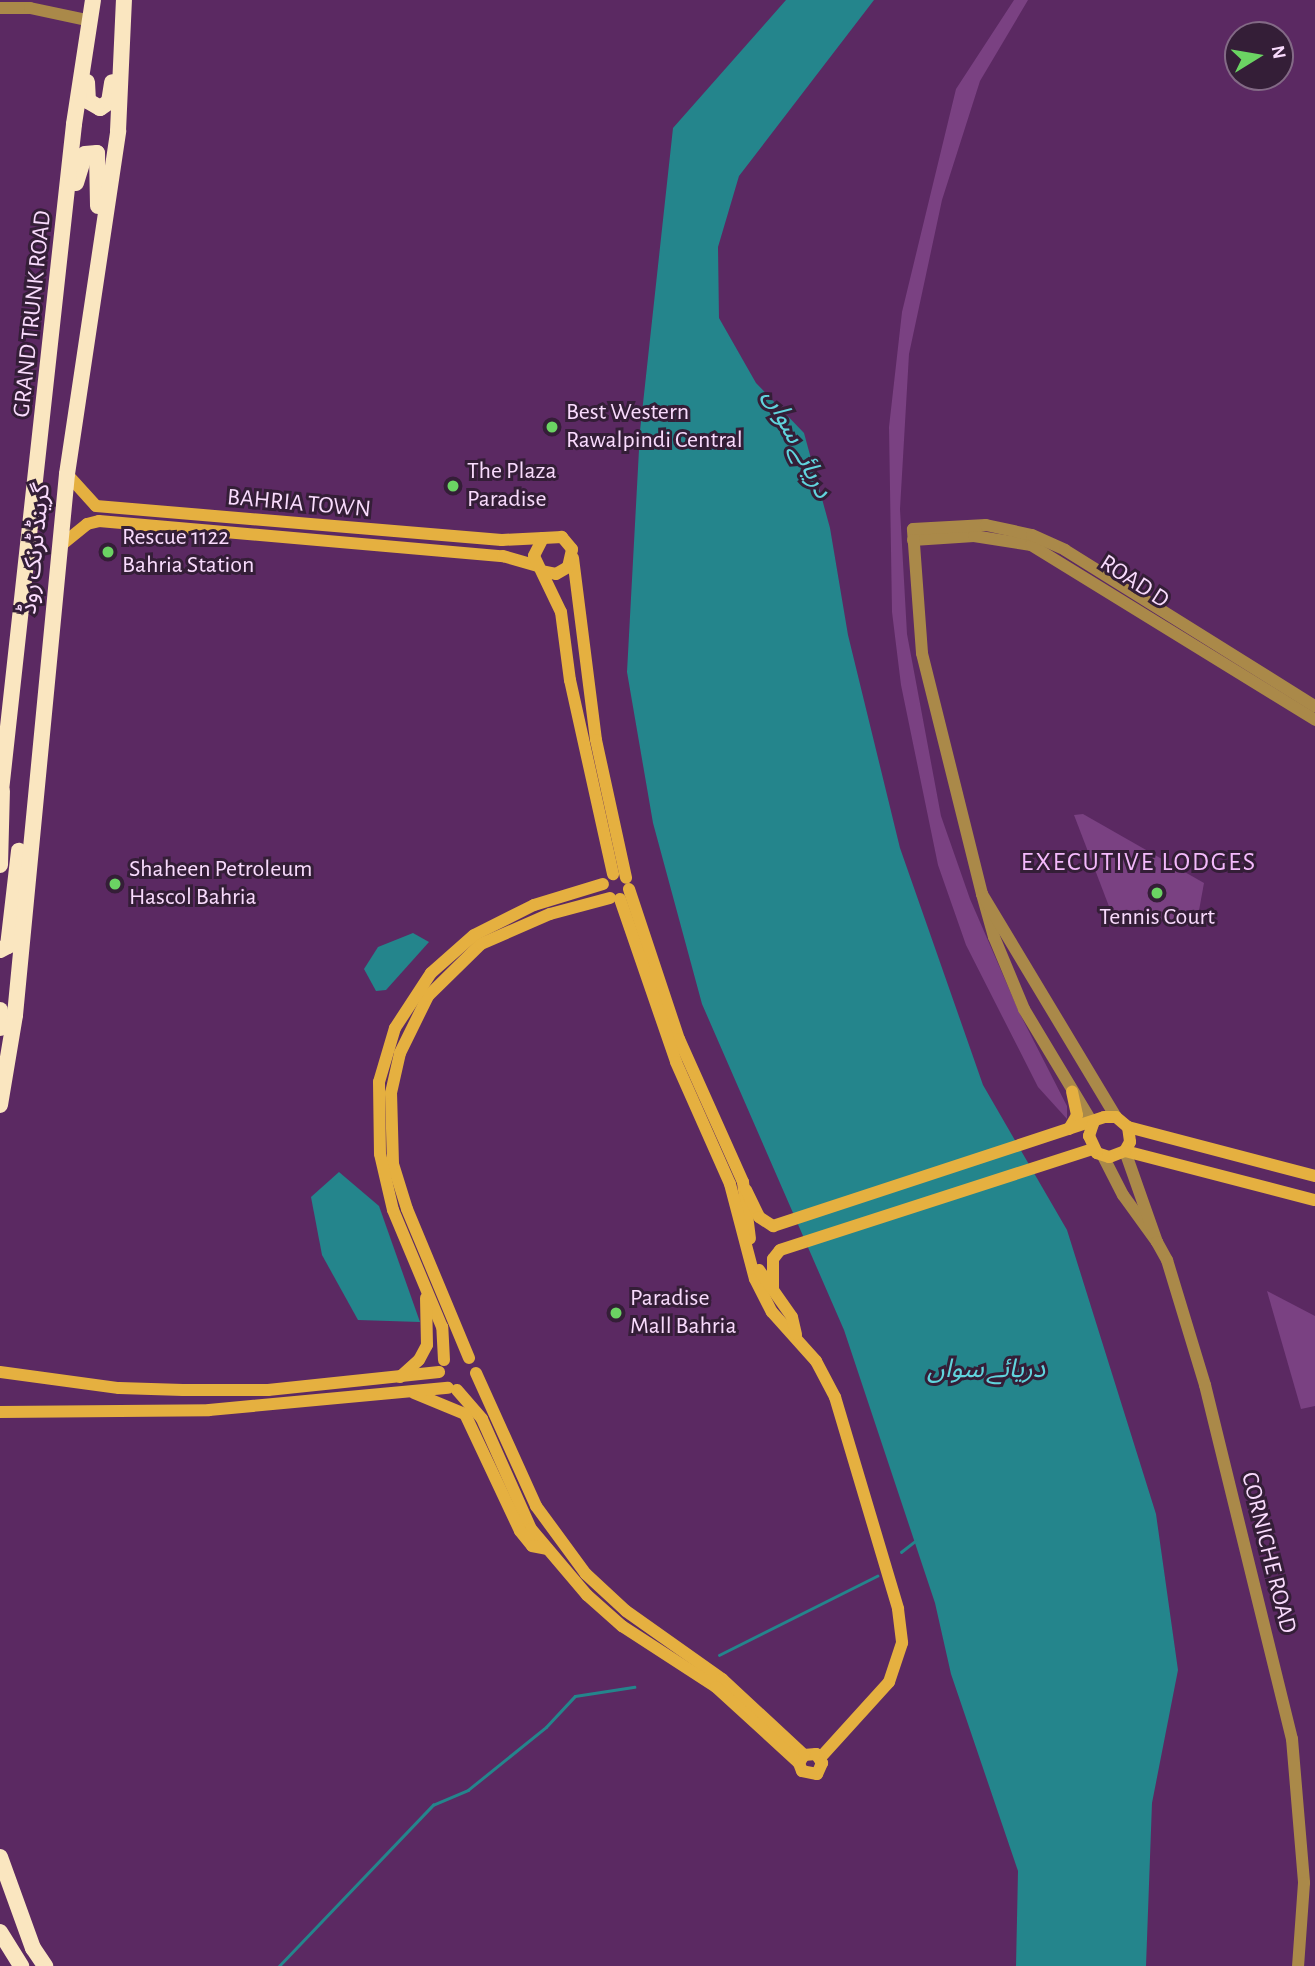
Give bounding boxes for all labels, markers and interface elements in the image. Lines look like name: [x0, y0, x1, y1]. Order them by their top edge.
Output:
north arrow: [1224, 21, 1294, 91]
text: N: [1268, 44, 1289, 61]
street label: GRAND TRUNK ROAD: [8, 209, 58, 419]
water label: دریائے سواں: [756, 384, 838, 504]
place label: Best Western Rawalpindi Central: [566, 399, 743, 455]
marker: Best Western Rawalpindi Central: [544, 419, 560, 435]
place label: The Plaza Paradise: [467, 458, 556, 514]
marker: The Plaza Paradise: [445, 478, 461, 494]
street label: گرینڈ ٹرنک روڈ: [15, 482, 57, 616]
street label: BAHRIA TOWN: [226, 483, 372, 525]
place label: Rescue 1122 Bahria Station: [122, 524, 254, 580]
marker: Rescue 1122 Bahria Station: [100, 544, 116, 560]
street label: ROAD D: [1094, 549, 1174, 615]
district label: EXECUTIVE LODGES: [1023, 847, 1255, 879]
place label: Shaheen Petroleum Hascol Bahria: [129, 856, 313, 912]
marker: Shaheen Petroleum Hascol Bahria: [107, 876, 123, 892]
marker: Tennis Court: [1149, 885, 1165, 901]
place label: Tennis Court: [1099, 904, 1215, 932]
place label: Paradise Mall Bahria: [630, 1285, 736, 1341]
marker: Paradise Mall Bahria: [608, 1305, 624, 1321]
water label: دریائے سواں: [927, 1354, 1045, 1386]
street label: CORNICHE ROAD: [1234, 1469, 1302, 1637]

